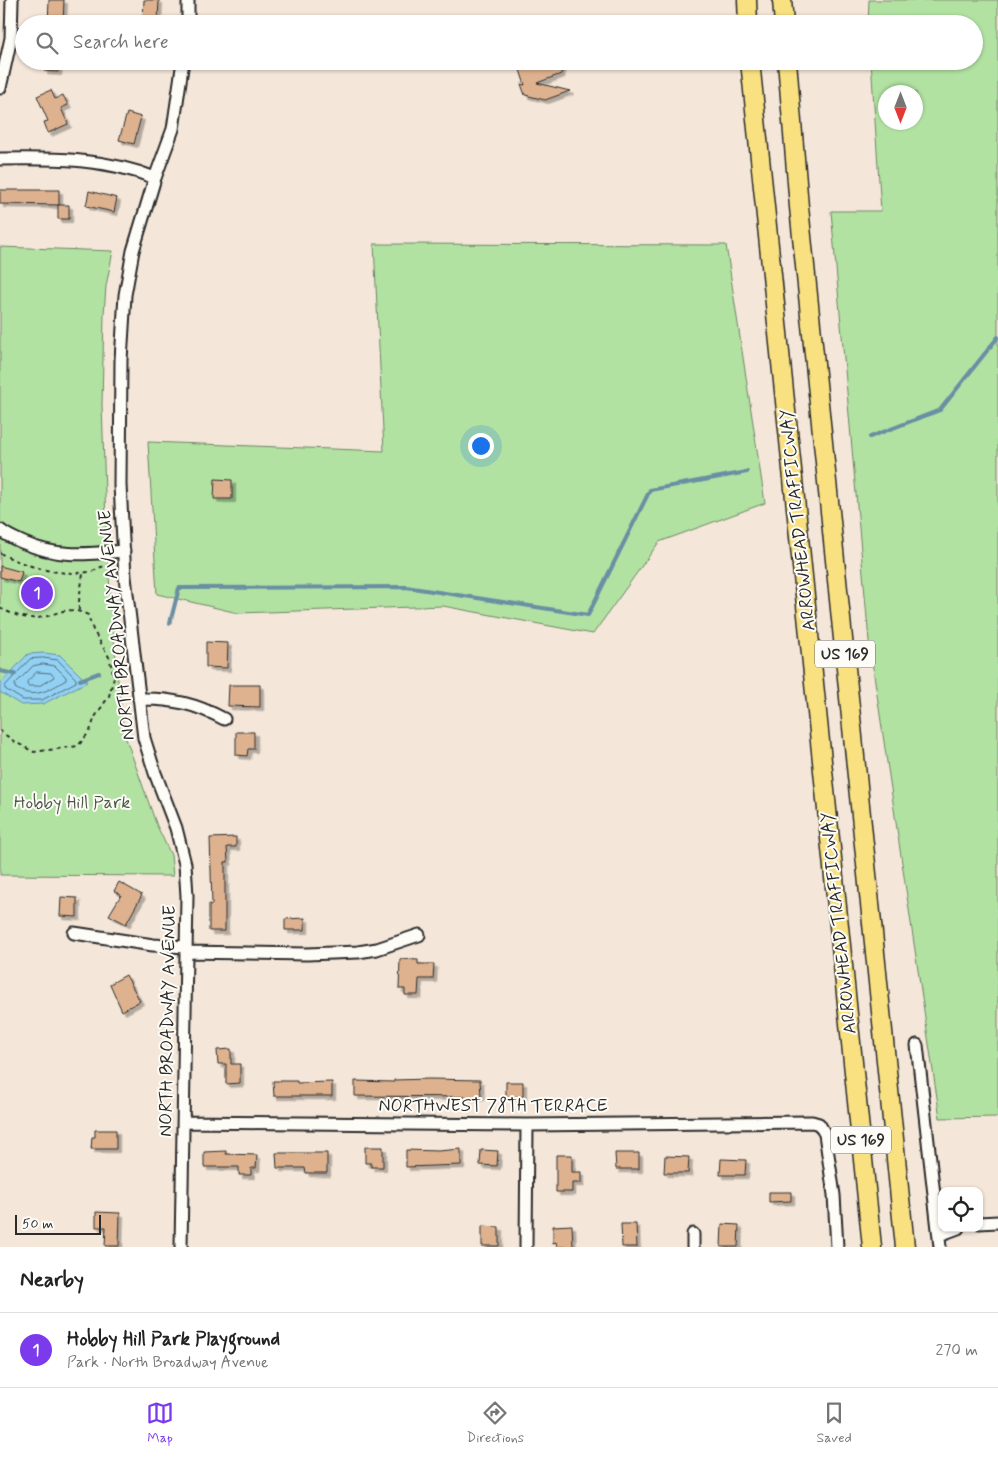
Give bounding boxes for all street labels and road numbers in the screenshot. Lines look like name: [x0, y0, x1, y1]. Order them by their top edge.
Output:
street label: ARROWHEAD TRAFFICWAY: [774, 408, 822, 632]
street label: NORTH BROADWAY AVENUE: [93, 509, 141, 741]
road number: US 169: [815, 641, 875, 668]
street label: ARROWHEAD TRAFFICWAY: [815, 811, 863, 1035]
street label: NORTH BROADWAY AVENUE: [154, 905, 182, 1137]
street label: NORTHWEST 78TH TERRACE: [378, 1094, 608, 1118]
road number: US 169: [831, 1126, 891, 1154]

